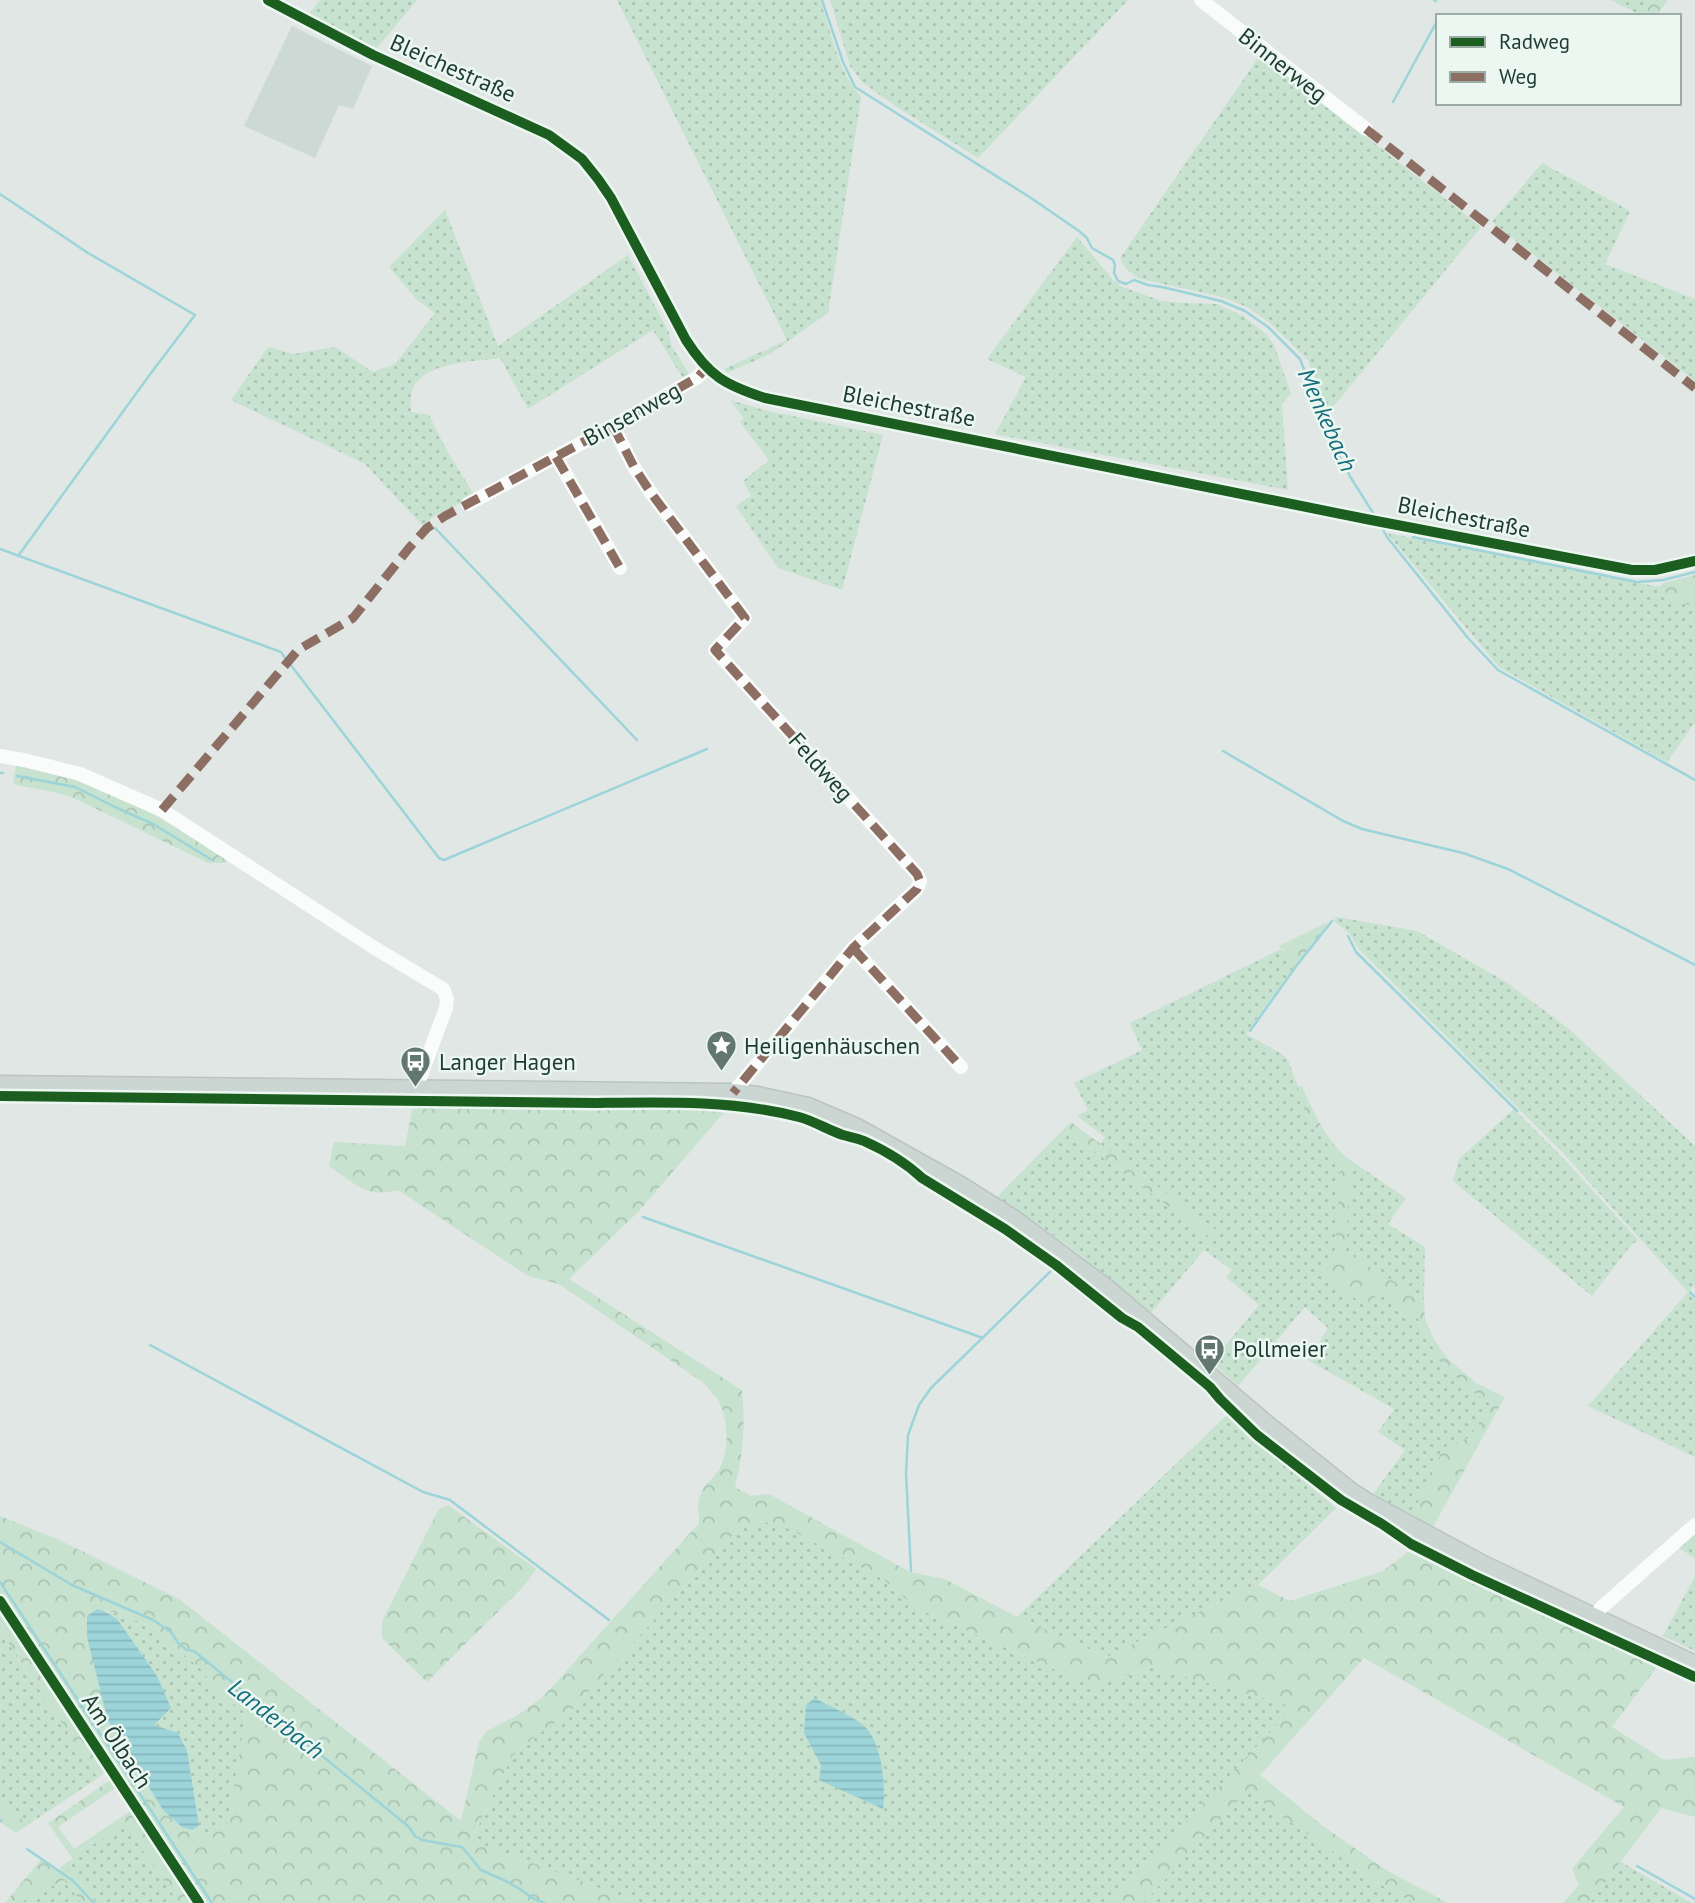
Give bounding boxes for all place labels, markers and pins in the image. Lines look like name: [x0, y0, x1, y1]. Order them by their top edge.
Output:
place icon: Heiligenhäuschen: [704, 1029, 738, 1073]
place label: Heiligenhäuschen: [744, 1031, 920, 1060]
bus stop icon: Langer Hagen: [399, 1045, 433, 1089]
place label: Langer Hagen: [439, 1047, 576, 1076]
bus stop icon: Pollmeier: [1193, 1332, 1227, 1376]
place label: Pollmeier: [1233, 1334, 1327, 1363]

